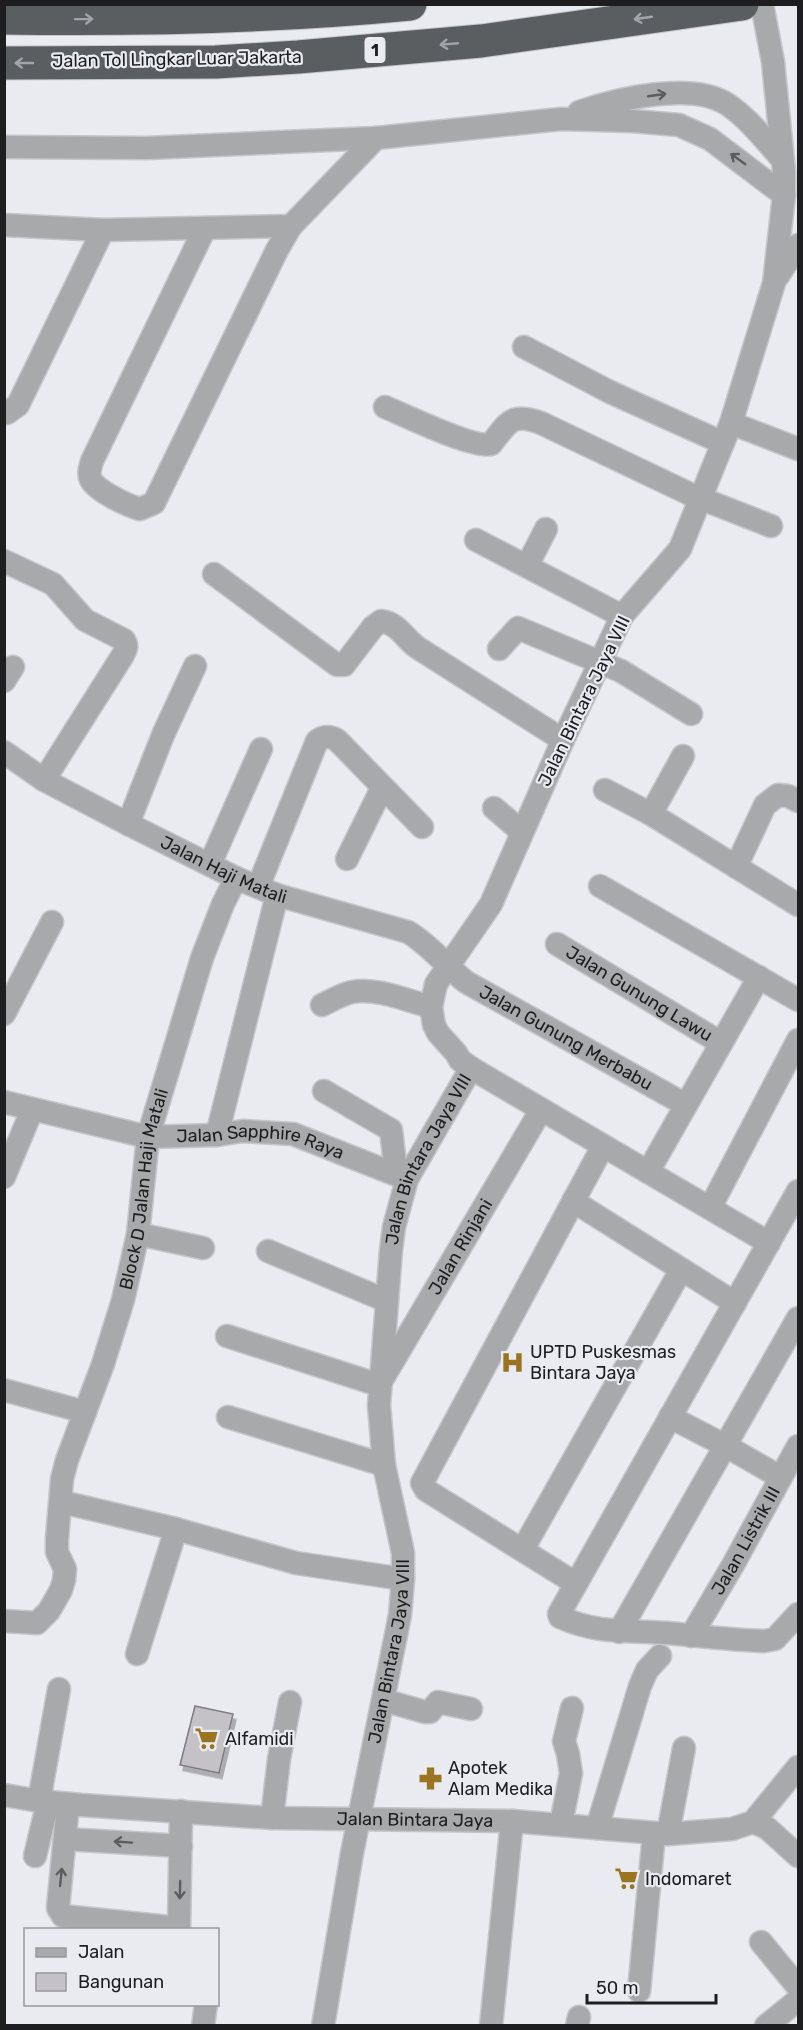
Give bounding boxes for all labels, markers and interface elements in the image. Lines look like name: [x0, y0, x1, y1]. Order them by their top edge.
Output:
one-way arrow: [73, 13, 93, 24]
one-way arrow: [633, 13, 653, 24]
road number: 1: [364, 37, 386, 63]
one-way arrow: [440, 39, 460, 50]
street label: Jalan Tol Lingkar Luar Jakarta: [52, 46, 302, 72]
one-way arrow: [15, 57, 35, 69]
one-way arrow: [647, 90, 667, 101]
one-way arrow: [730, 153, 746, 166]
street label: Jalan Bintara Jaya VIII: [533, 612, 635, 790]
street label: Jalan Haji Matali: [157, 831, 289, 908]
street label: Jalan Gunung Lawu: [562, 941, 716, 1046]
street label: Jalan Gunung Merbabu: [475, 981, 656, 1095]
street label: Jalan Bintara Jaya VIII: [381, 1070, 476, 1246]
street label: Block D Jalan Haji Matali: [115, 1086, 173, 1292]
street label: Jalan Sapphire Raya: [176, 1120, 347, 1164]
street label: Jalan Rinjani: [424, 1195, 497, 1299]
place label: UPTD Puskesmas Bintara Jaya: [530, 1341, 676, 1384]
hospital icon: UPTD Puskesmas Bintara Jaya: [499, 1349, 525, 1375]
street label: Jalan Listrik III: [707, 1482, 785, 1599]
street label: Jalan Bintara Jaya VIII: [363, 1559, 414, 1745]
supermarket icon: Alfamidi: [194, 1726, 220, 1752]
place label: Alfamidi: [225, 1728, 294, 1750]
place label: Apotek Alam Medika: [448, 1757, 553, 1800]
pharmacy icon: Apotek Alam Medika: [417, 1765, 443, 1791]
street label: Jalan Bintara Jaya: [336, 1808, 493, 1832]
one-way arrow: [114, 1836, 134, 1847]
supermarket icon: Indomaret: [614, 1866, 640, 1892]
one-way arrow: [56, 1868, 67, 1888]
place label: Indomaret: [645, 1868, 732, 1890]
one-way arrow: [174, 1880, 185, 1900]
legend: [24, 1928, 219, 2006]
text: Jalan: [78, 1941, 125, 1963]
scale bar: [587, 1967, 716, 2005]
text: Bangunan: [78, 1971, 164, 1993]
text: 50 m: [596, 1977, 639, 1999]

